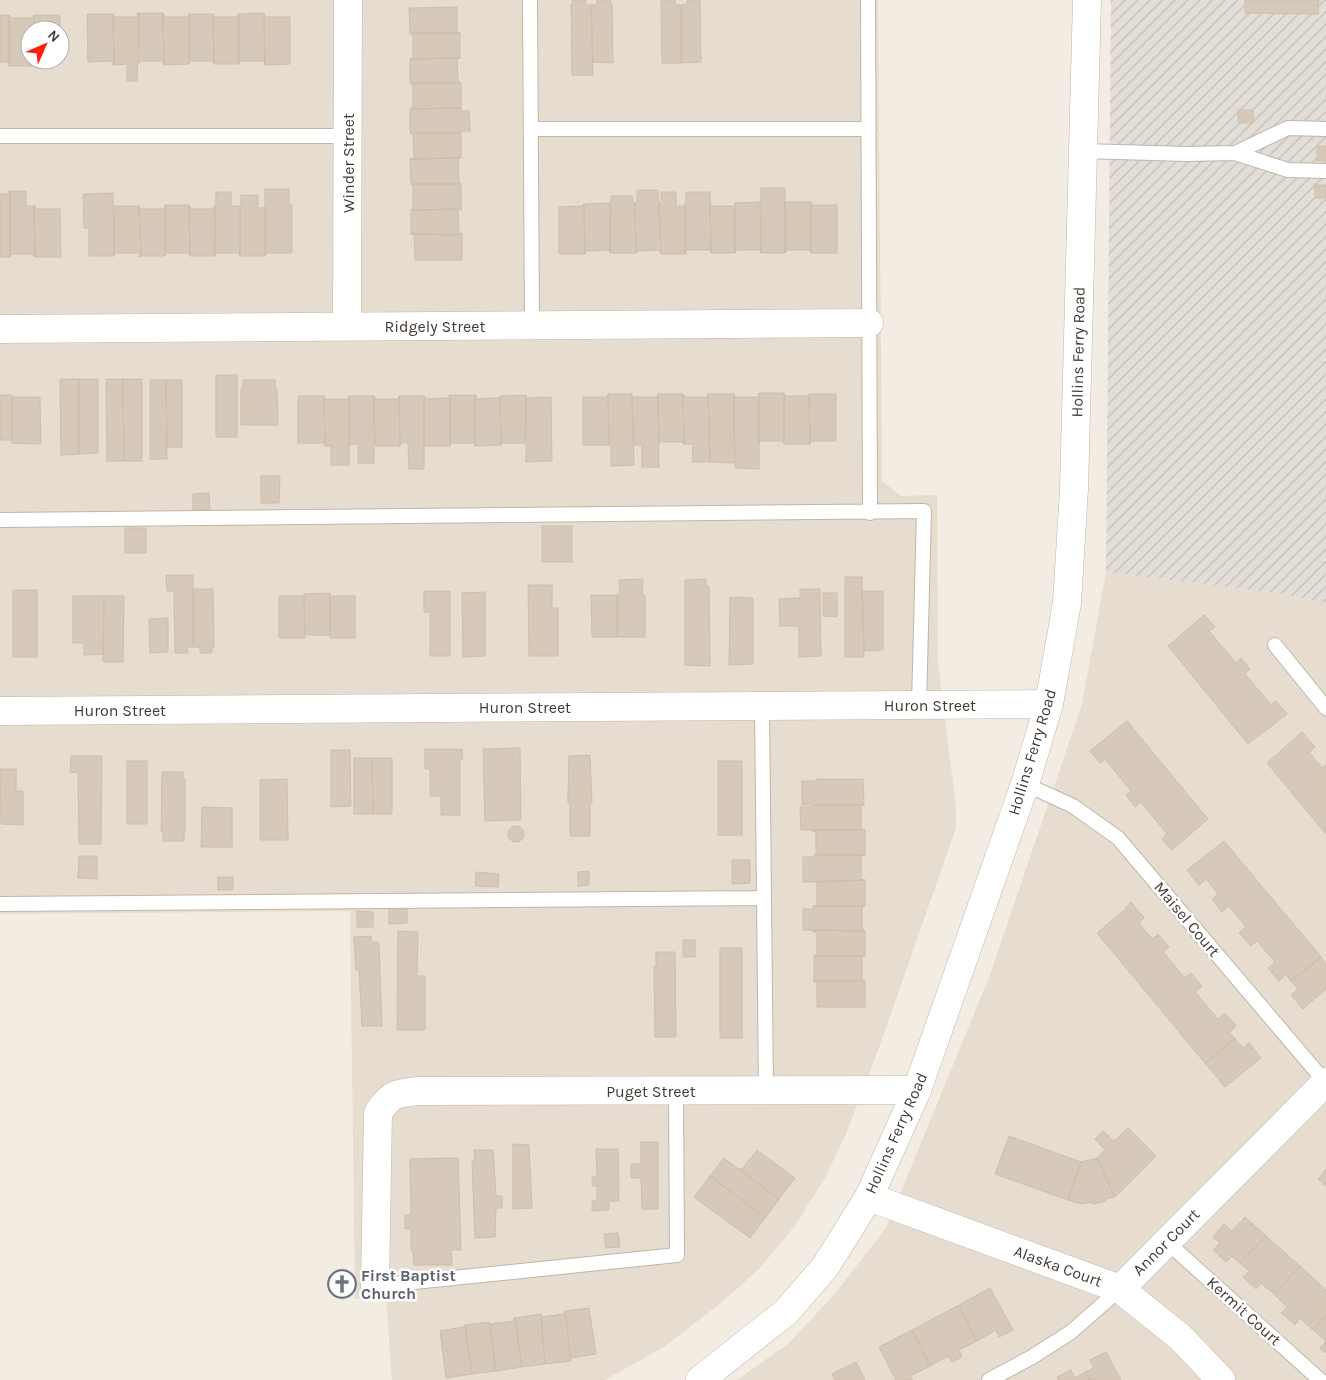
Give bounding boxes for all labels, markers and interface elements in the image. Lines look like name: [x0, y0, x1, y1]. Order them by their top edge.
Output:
north arrow: [20, 20, 70, 70]
text: N: [44, 27, 63, 46]
street label: Winder Street: [339, 113, 358, 213]
street label: Hollins Ferry Road: [1067, 286, 1089, 418]
street label: Ridgely Street: [385, 317, 485, 336]
street label: Hollins Ferry Road: [1004, 687, 1060, 817]
street label: Huron Street: [884, 696, 976, 715]
street label: Huron Street: [479, 698, 571, 717]
street label: Huron Street: [74, 701, 166, 720]
street label: Maisel Court: [1150, 878, 1224, 960]
street label: Hollins Ferry Road: [861, 1069, 931, 1197]
street label: Puget Street: [606, 1082, 696, 1101]
street label: Annor Court: [1129, 1205, 1203, 1279]
street label: Alaska Court: [1011, 1241, 1105, 1291]
place label: First Baptist Church: [361, 1266, 456, 1303]
church icon: First Baptist Church: [327, 1269, 357, 1299]
street label: Kermit Court: [1203, 1273, 1285, 1349]

